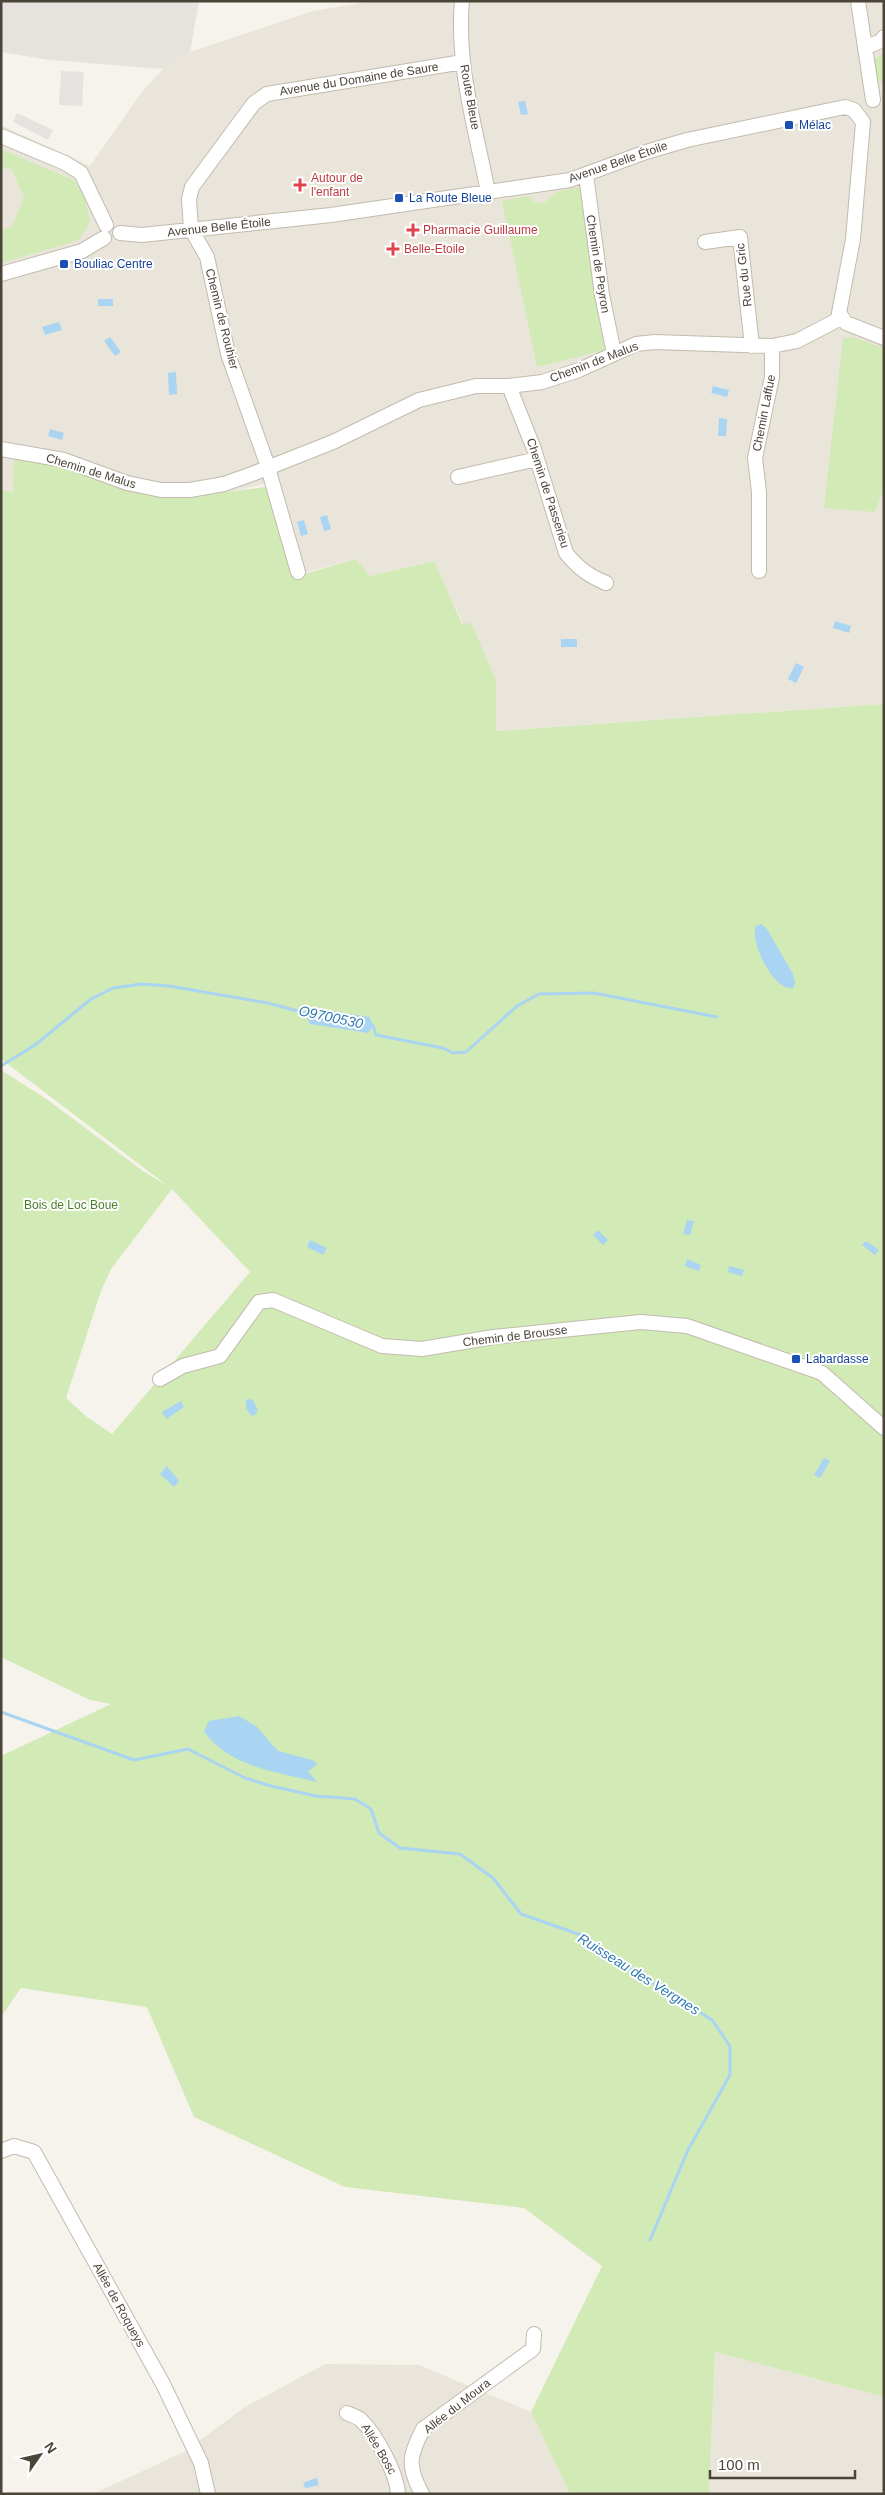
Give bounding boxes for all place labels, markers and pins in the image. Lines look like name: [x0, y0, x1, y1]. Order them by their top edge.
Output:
place label: Mélac: [799, 118, 831, 132]
marker: Mélac: [783, 119, 795, 131]
place label: Autour de l'enfant: [311, 171, 363, 199]
marker: Autour de l'enfant: [293, 178, 307, 192]
place label: La Route Bleue: [409, 191, 492, 205]
marker: La Route Bleue: [393, 192, 405, 204]
place label: Pharmacie Guillaume: [423, 223, 538, 237]
marker: Pharmacie Guillaume: [407, 224, 419, 236]
marker: Belle-Etoile: [386, 242, 400, 256]
place label: Belle-Etoile: [404, 242, 465, 256]
place label: Bouliac Centre: [74, 257, 153, 271]
marker: Bouliac Centre: [58, 258, 70, 270]
place label: Labardasse: [806, 1352, 869, 1366]
marker: Labardasse: [790, 1353, 802, 1365]

